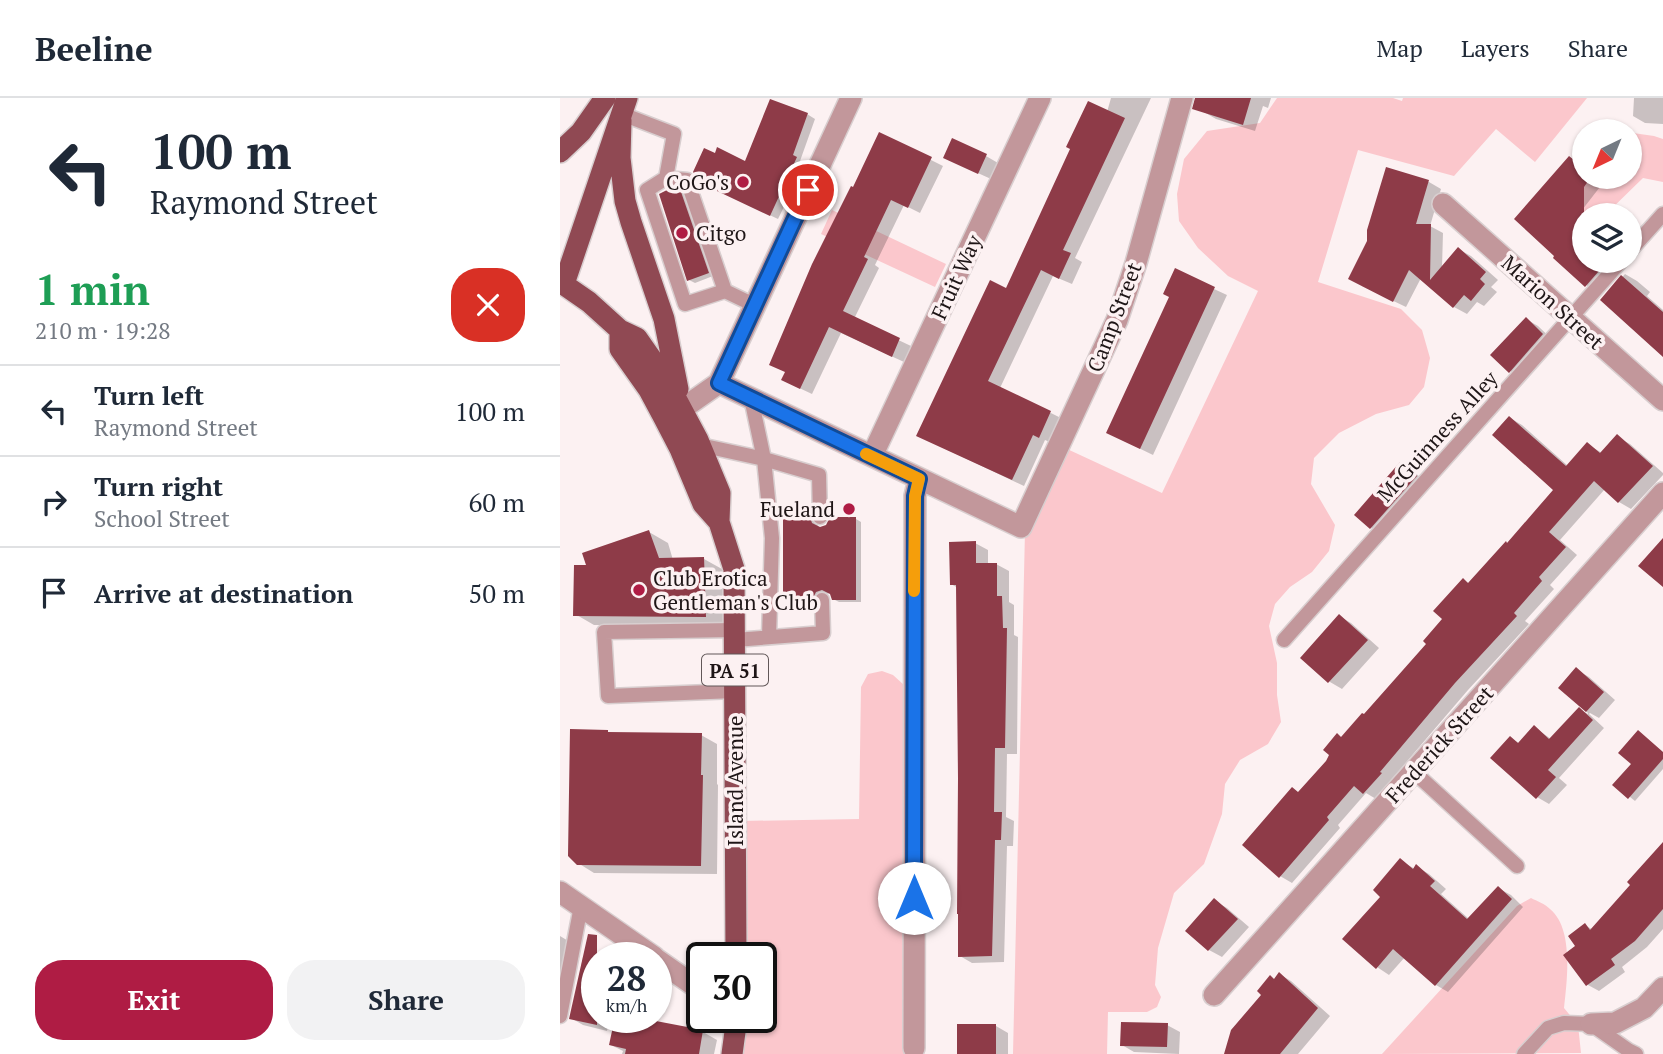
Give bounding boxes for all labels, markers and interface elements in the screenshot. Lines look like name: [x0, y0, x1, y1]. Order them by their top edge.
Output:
text: Beeline: [35, 27, 153, 70]
text: Map: [1376, 32, 1423, 64]
text: Layers: [1461, 32, 1530, 64]
text: Share: [1568, 32, 1628, 64]
text: 100 m: [150, 118, 292, 183]
north arrow: [1572, 119, 1642, 189]
map controls: [1572, 119, 1642, 273]
icon: left: [35, 126, 126, 217]
pin: [778, 160, 838, 220]
place label: CoGo's: [666, 168, 729, 196]
icon: arrive: [789, 171, 827, 209]
marker: CoGo's: [735, 174, 751, 190]
text: Raymond Street: [150, 181, 378, 223]
button: layers: [1572, 203, 1642, 273]
place label: Citgo: [696, 219, 746, 247]
marker: Citgo: [674, 225, 690, 241]
street label: Fruit Way: [924, 230, 988, 324]
street label: Marion Street: [1496, 249, 1610, 356]
street label: Camp Street: [1080, 258, 1148, 376]
text: 1 min: [35, 261, 150, 317]
button: close: [451, 268, 525, 342]
text: 210 m · 19:28: [35, 315, 170, 346]
street label: McGuinness Alley: [1371, 364, 1504, 507]
text: Turn left: [94, 378, 204, 412]
icon: left: [35, 392, 73, 430]
text: 100 m: [455, 394, 525, 428]
text: Raymond Street: [94, 412, 258, 443]
text: Turn right: [94, 469, 223, 503]
icon: right: [35, 483, 73, 521]
text: 60 m: [469, 485, 525, 519]
place label: Fueland: [760, 495, 835, 523]
marker: Fueland: [841, 501, 857, 517]
text: School Street: [94, 503, 230, 534]
place label: Club Erotica Gentleman's Club: [653, 564, 818, 616]
icon: arrive: [35, 574, 73, 612]
text: Arrive at destination: [94, 576, 353, 610]
text: 50 m: [469, 576, 525, 610]
marker: Club Erotica Gentleman's Club: [631, 582, 647, 598]
road number: PA 51: [702, 654, 768, 685]
street label: Frederick Street: [1379, 679, 1499, 809]
street label: Island Avenue: [721, 716, 749, 847]
position arrow: [877, 861, 951, 935]
speed limit sign: 30: [686, 942, 777, 1033]
text: 28: [607, 955, 646, 1001]
button: Exit: [35, 960, 273, 1040]
button: Share: [287, 960, 525, 1040]
text: km/h: [606, 993, 647, 1017]

